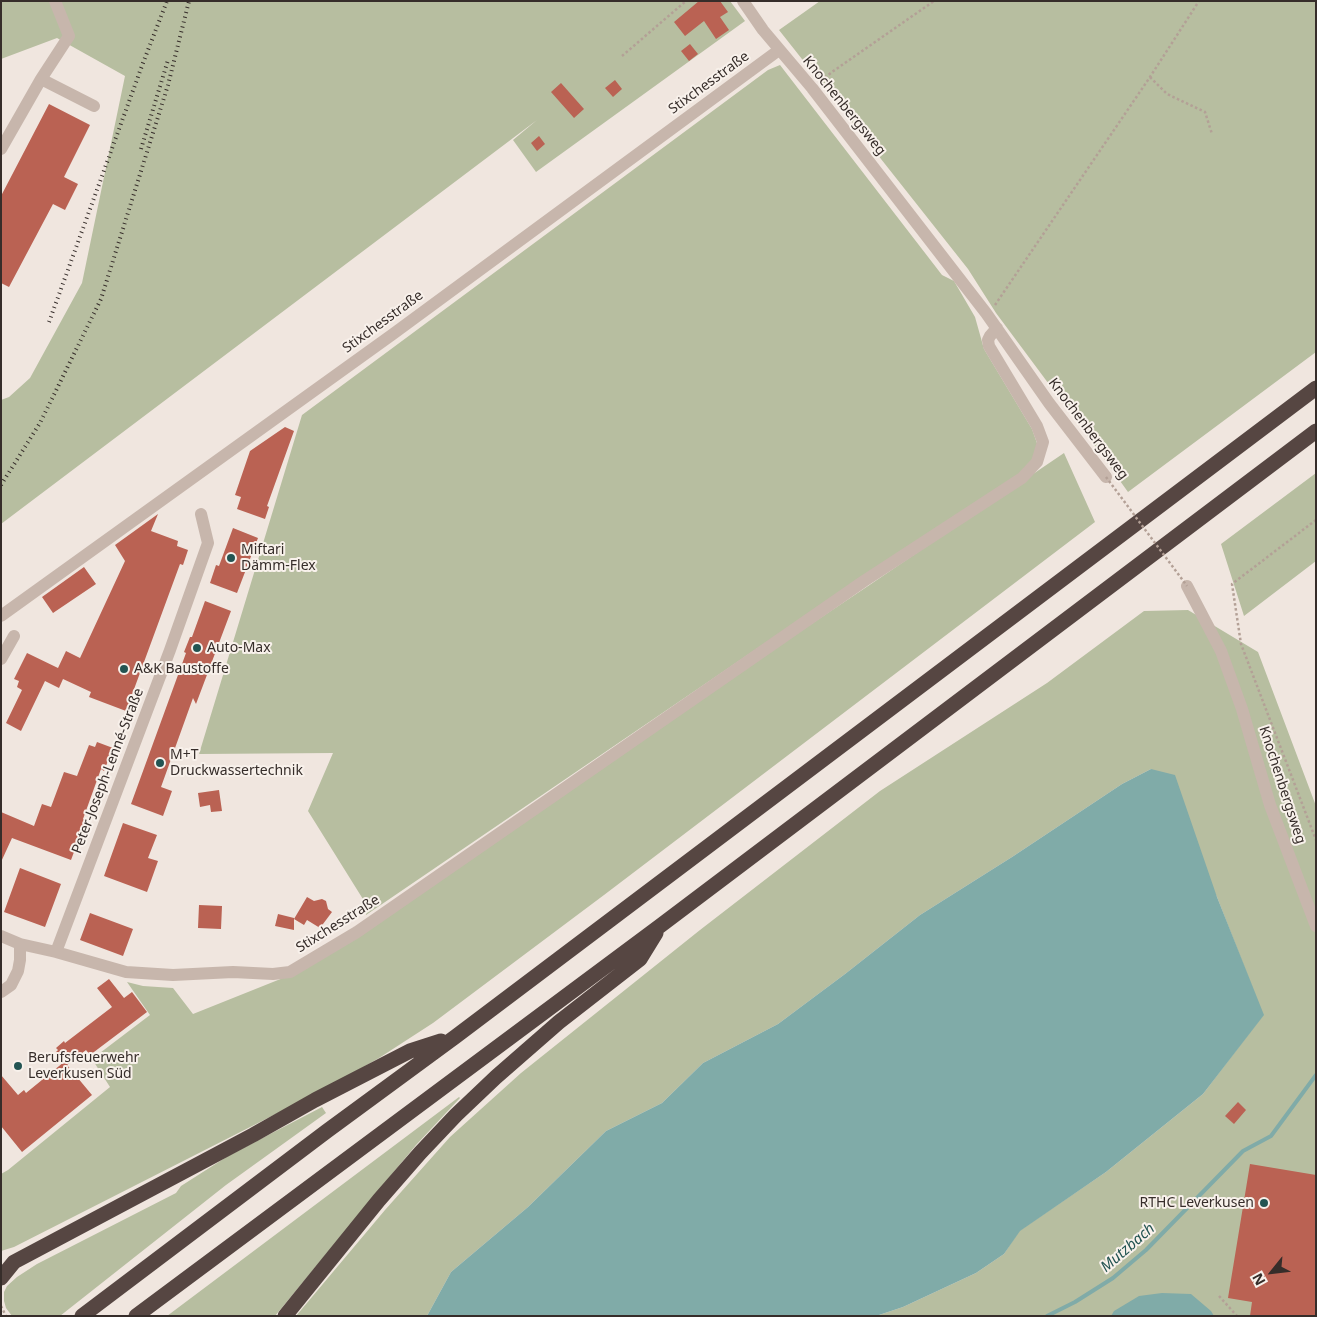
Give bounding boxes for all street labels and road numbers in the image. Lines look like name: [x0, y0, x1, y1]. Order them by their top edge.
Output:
street label: Stixchesstraße: [666, 48, 752, 118]
street label: Knochenbergsweg: [799, 53, 889, 159]
street label: Stixchesstraße: [340, 287, 426, 357]
street label: Knochenbergsweg: [1044, 375, 1132, 483]
street label: Peter-Joseph-Lenné-Straße: [69, 686, 147, 856]
street label: Knochenbergsweg: [1255, 724, 1309, 846]
street label: Stixchesstraße: [293, 892, 383, 956]

